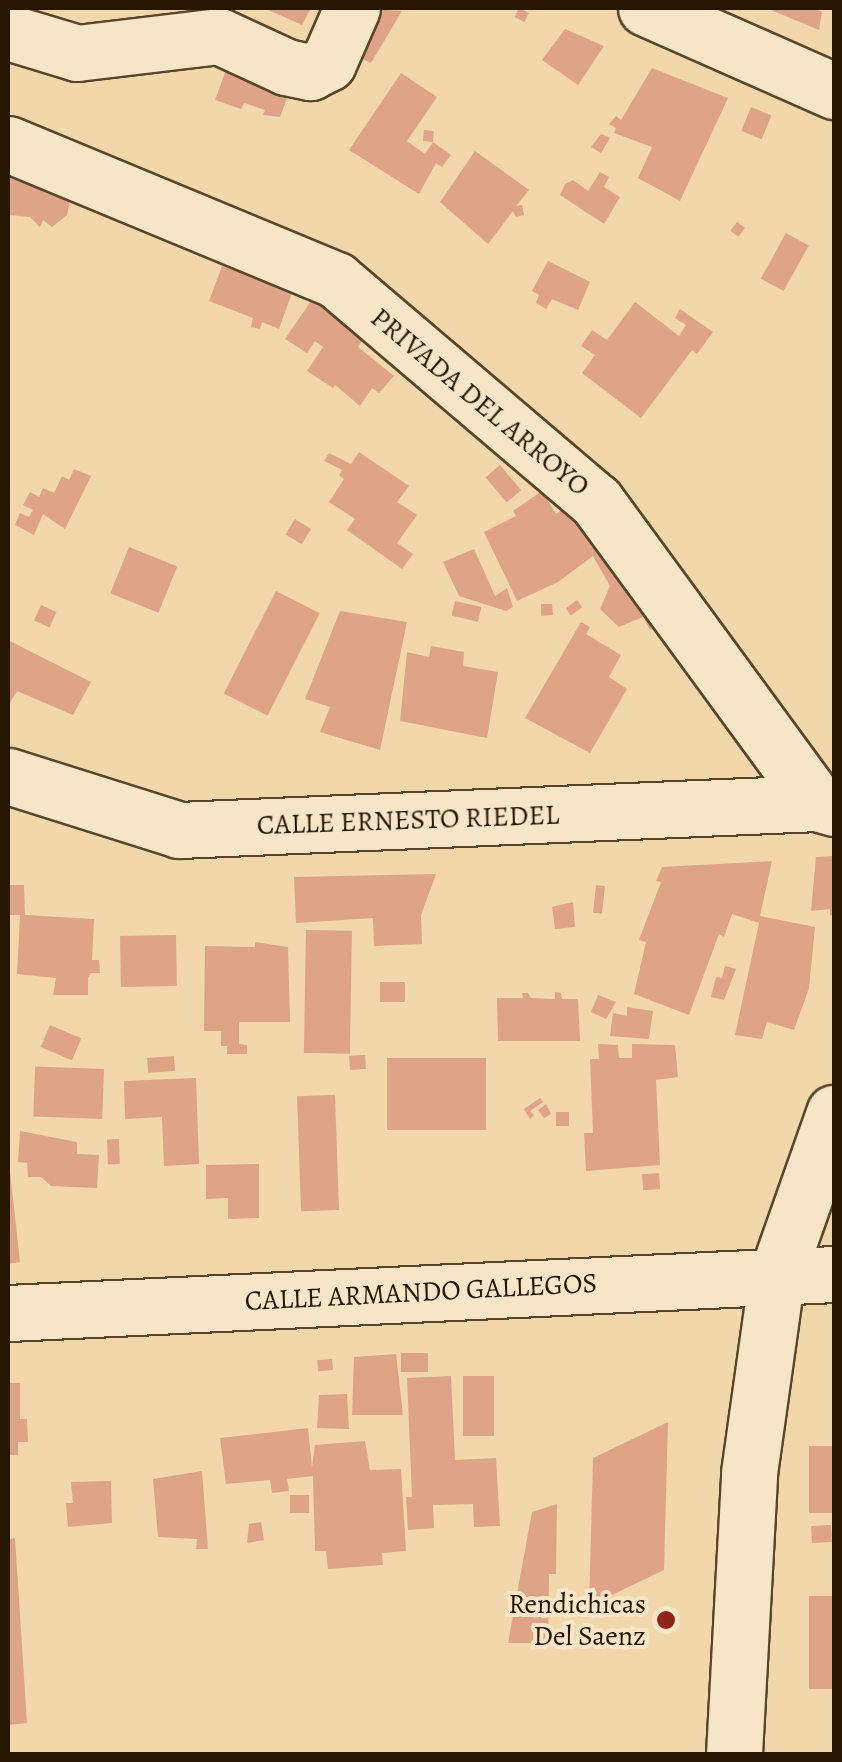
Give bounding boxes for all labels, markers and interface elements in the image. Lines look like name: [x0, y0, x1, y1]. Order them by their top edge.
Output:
street label: PRIVADA DEL ARROYO: [364, 301, 596, 503]
street label: CALLE ERNESTO RIEDEL: [256, 798, 560, 842]
street label: CALLE ARMANDO GALLEGOS: [244, 1266, 598, 1318]
place label: Rendichicas Del Saenz: [508, 1587, 646, 1653]
marker: Rendichicas Del Saenz: [655, 1609, 677, 1631]

